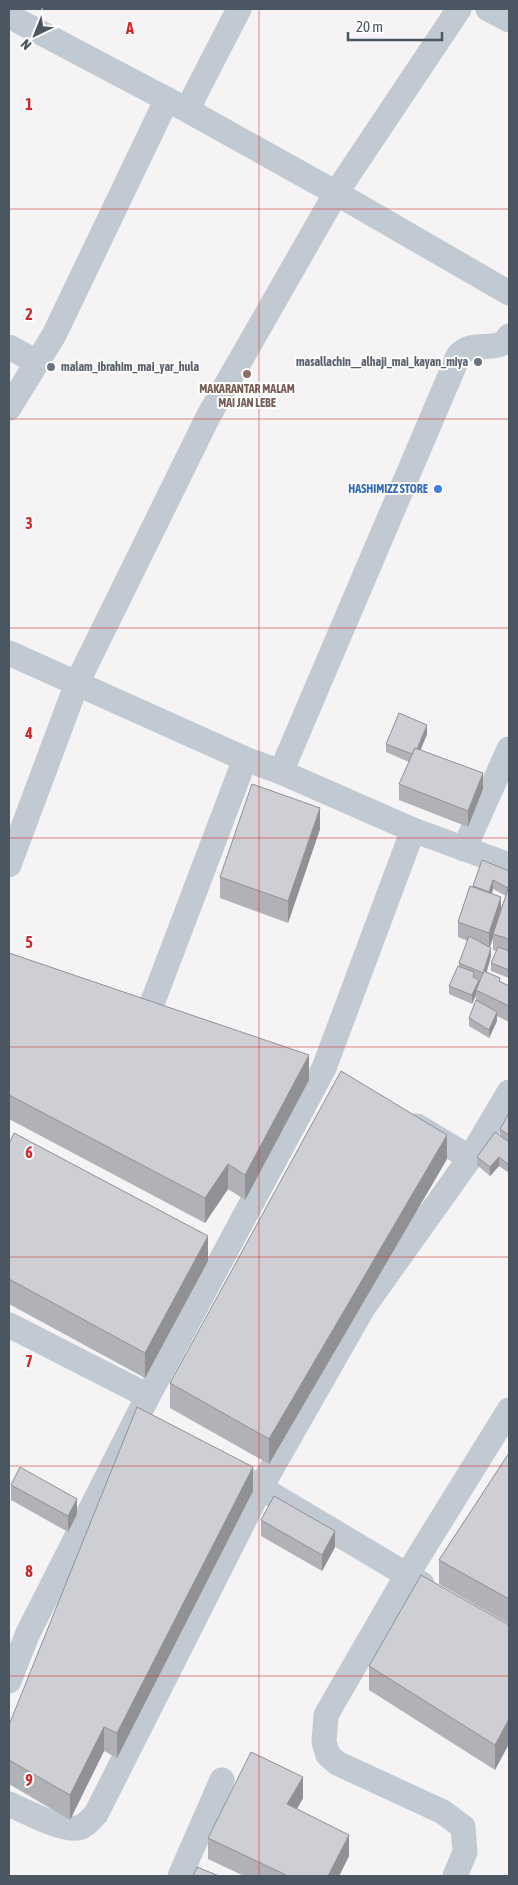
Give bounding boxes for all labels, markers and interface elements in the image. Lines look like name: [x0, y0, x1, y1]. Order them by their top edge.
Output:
north arrow: [10, 10, 60, 60]
scale bar: [348, 10, 442, 42]
text: 20 m: [356, 18, 383, 35]
text: A: [125, 19, 134, 37]
text: N: [18, 36, 35, 53]
text: 1: [25, 95, 33, 113]
text: 2: [25, 305, 33, 323]
place label: masallachin__alhaji_mai_kayan_miya: [296, 355, 468, 369]
marker: masallachin__alhaji_mai_kayan_miya: [472, 356, 484, 368]
place label: malam_ibrahim_mai_yar_hula: [61, 360, 199, 374]
marker: malam_ibrahim_mai_yar_hula: [45, 361, 57, 373]
marker: MAKARANTAR MALAM MAI JAN LEBE: [241, 368, 253, 380]
place label: MAKARANTAR MALAM MAI JAN LEBE: [199, 382, 295, 410]
place label: HASHIMIZZ STORE: [348, 482, 428, 496]
marker: HASHIMIZZ STORE: [432, 483, 444, 495]
text: 3: [25, 514, 33, 532]
text: 4: [24, 724, 33, 742]
text: 5: [25, 933, 33, 951]
text: 6: [25, 1143, 33, 1161]
text: 7: [25, 1352, 33, 1370]
text: 8: [25, 1562, 33, 1580]
text: 9: [25, 1771, 33, 1789]

